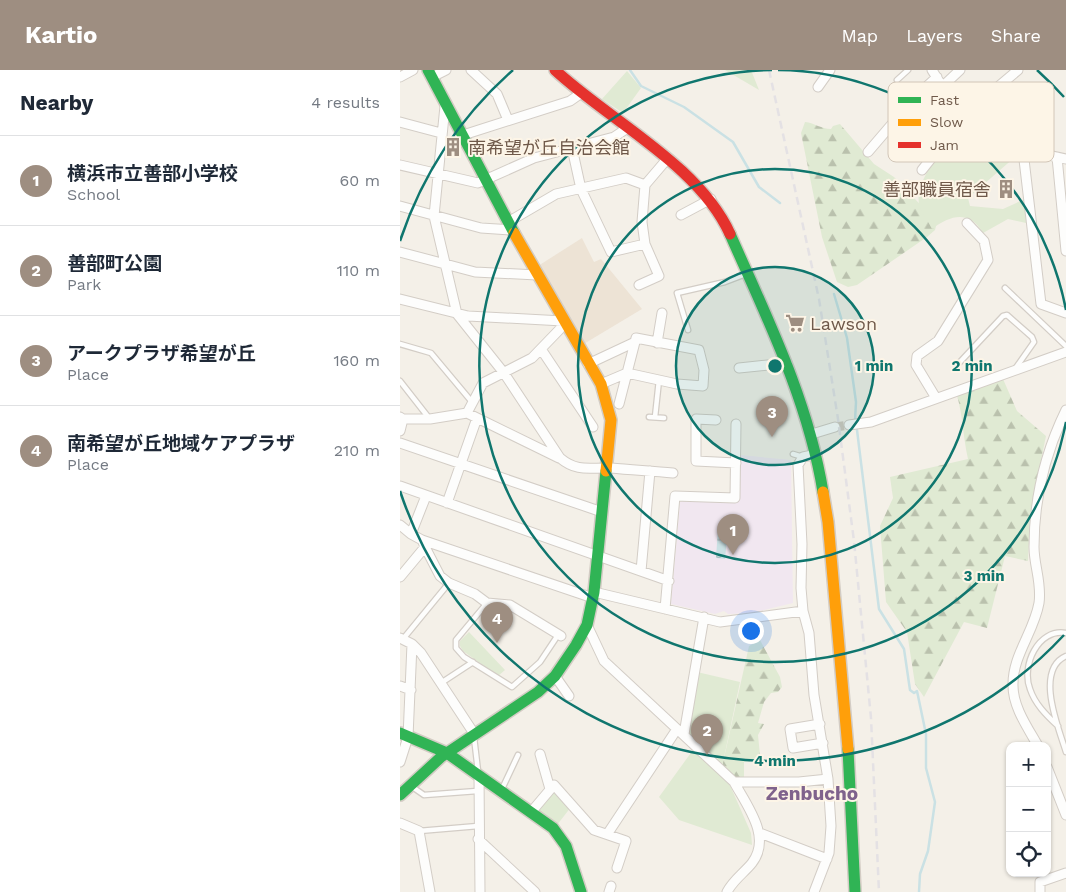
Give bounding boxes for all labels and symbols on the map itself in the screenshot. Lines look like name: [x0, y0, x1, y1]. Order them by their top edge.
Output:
legend: [888, 82, 1054, 162]
text: Fast: [930, 92, 959, 108]
text: Slow: [930, 114, 963, 130]
building icon: 南希望が丘自治会館: [442, 136, 464, 158]
place label: 南希望が丘自治会館: [468, 137, 630, 158]
text: Jam: [930, 137, 959, 153]
building icon: 善部職員宿舎: [995, 178, 1017, 200]
place label: 善部職員宿舎: [883, 179, 991, 200]
supermarket icon: Lawson: [784, 312, 806, 334]
place label: Lawson: [810, 313, 877, 334]
centre of rings: [766, 357, 784, 375]
text: 1 min: [855, 357, 893, 375]
text: 2 min: [951, 357, 993, 375]
pin: 3: [756, 396, 788, 437]
pin: 1: [717, 514, 749, 555]
text: 3 min: [964, 567, 1004, 585]
pin: 4: [481, 602, 513, 643]
your location: [738, 618, 764, 644]
pin: 2: [691, 714, 723, 755]
text: 4 min: [754, 752, 796, 770]
district label: Zenbucho: [766, 782, 858, 805]

